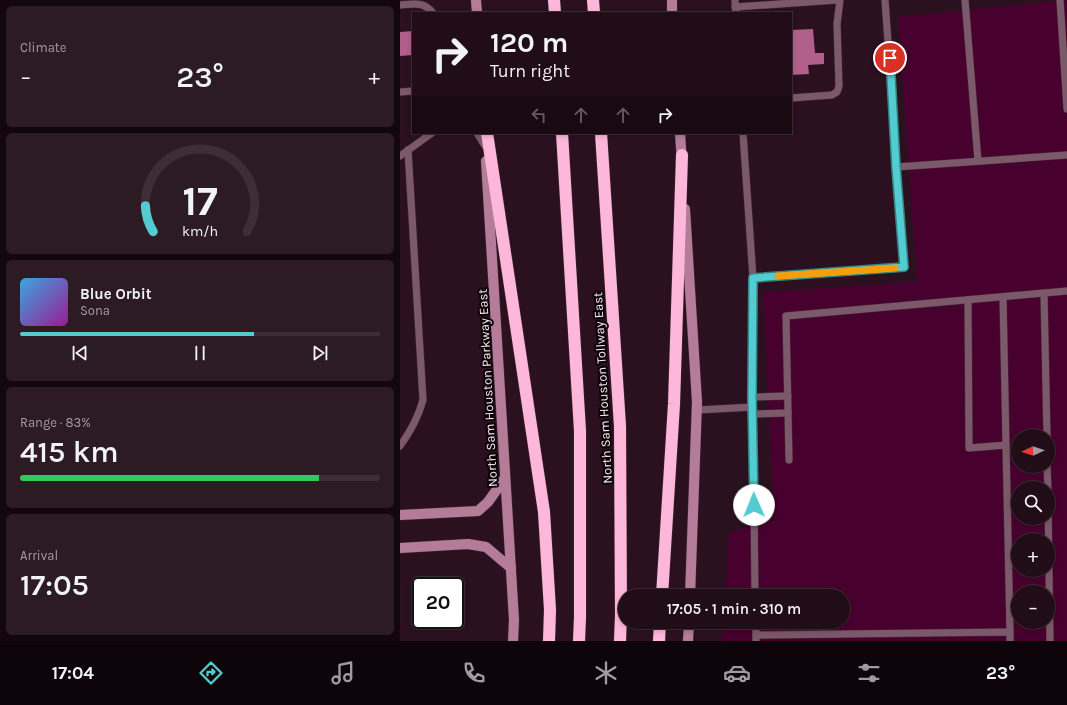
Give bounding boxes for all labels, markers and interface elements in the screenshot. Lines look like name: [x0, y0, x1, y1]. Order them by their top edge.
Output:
text: 120 m: [490, 26, 568, 59]
icon: right: [424, 28, 476, 80]
text: Climate: [20, 40, 66, 55]
pin: [873, 41, 907, 75]
icon: arrive: [879, 47, 901, 69]
text: 23°: [176, 59, 224, 95]
text: Turn right: [490, 60, 570, 82]
text: −: [20, 64, 32, 90]
text: +: [368, 64, 380, 90]
icon: left: [528, 104, 550, 126]
icon: ahead: [570, 104, 592, 126]
icon: ahead: [612, 104, 634, 126]
icon: right: [654, 104, 676, 126]
text: 17: [182, 176, 218, 224]
text: km/h: [182, 222, 218, 239]
text: Blue Orbit: [80, 285, 152, 303]
street label: North Sam Houston Parkway East: [475, 288, 500, 487]
street label: North Sam Houston Tollway East: [590, 292, 615, 484]
text: Sona: [80, 303, 110, 318]
icon: previous: [69, 342, 91, 364]
icon: pause: [189, 342, 211, 364]
icon: next: [309, 342, 331, 364]
text: Range · 83%: [20, 415, 91, 430]
north arrow: [1011, 429, 1055, 473]
map controls: [1011, 429, 1055, 629]
text: 415 km: [20, 434, 119, 470]
button: search: [1011, 481, 1055, 525]
position arrow: [733, 484, 775, 526]
button: +: [1011, 533, 1055, 577]
text: Arrival: [20, 548, 58, 563]
text: 17:05: [20, 567, 89, 603]
speed limit sign: 20: [412, 577, 464, 629]
button: −: [1011, 585, 1055, 629]
text: 17:05 · 1 min · 310 m: [667, 600, 801, 618]
icon: directions: [197, 659, 225, 687]
icon: music: [329, 659, 357, 687]
icon: phone: [460, 659, 488, 687]
icon: climate: [592, 659, 620, 687]
icon: car: [723, 659, 751, 687]
icon: filters: [855, 659, 883, 687]
text: 17:04: [52, 662, 94, 684]
text: 23°: [986, 662, 1015, 684]

